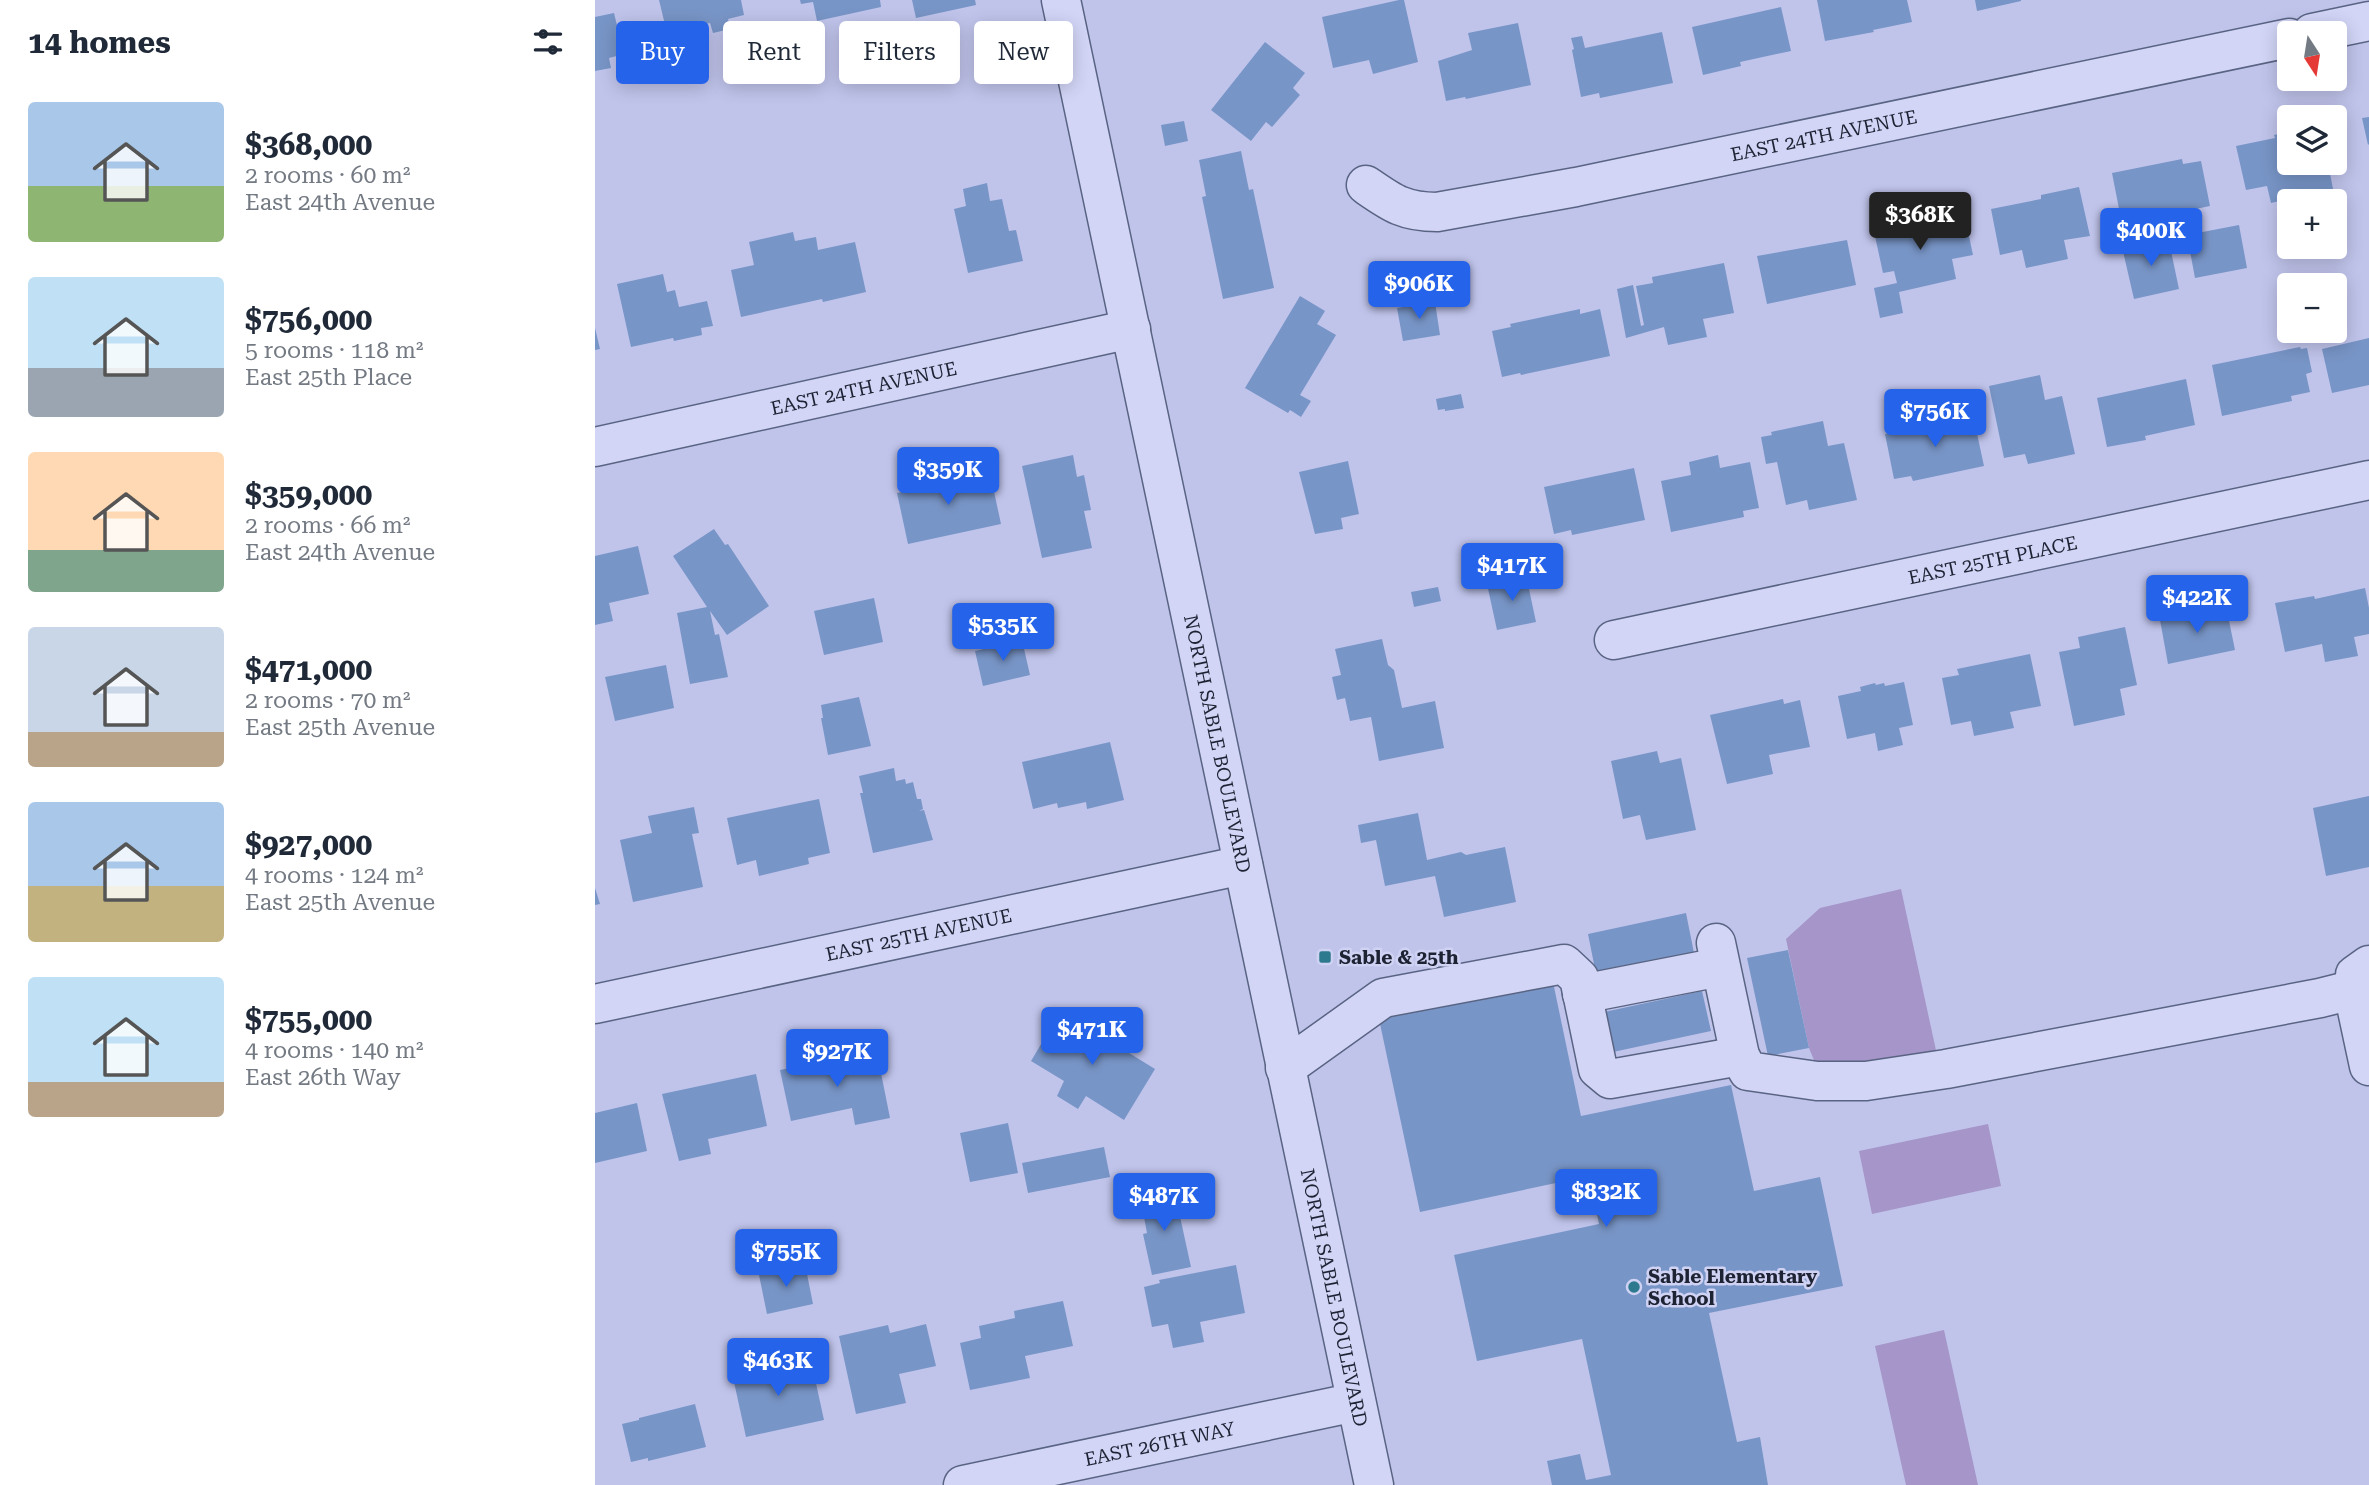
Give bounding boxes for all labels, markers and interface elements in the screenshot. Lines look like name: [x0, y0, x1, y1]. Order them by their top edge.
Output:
chip: Buy: [616, 21, 709, 84]
chip: Rent: [723, 21, 825, 84]
chip: Filters: [839, 21, 960, 84]
chip: New: [974, 21, 1073, 84]
north arrow: [2277, 21, 2347, 91]
map controls: [2277, 21, 2347, 343]
icon: filters: [529, 23, 567, 61]
text: 14 homes: [28, 25, 171, 60]
street label: EAST 24TH AVENUE: [1728, 105, 1919, 166]
button: layers: [2277, 105, 2347, 175]
text: $368,000: [245, 127, 372, 162]
icon: home: [84, 130, 168, 214]
text: 2 rooms · 60 m²: [245, 162, 411, 189]
text: East 24th Avenue: [245, 189, 435, 216]
button: +: [2277, 189, 2347, 259]
pin: $368K: [1871, 192, 1969, 252]
text: $368K: [1885, 201, 1955, 228]
pin: $400K: [2102, 208, 2200, 268]
text: $400K: [2116, 217, 2186, 244]
pin: $906K: [1370, 262, 1468, 321]
text: $906K: [1384, 270, 1454, 297]
button: −: [2277, 273, 2347, 343]
text: $756,000: [245, 302, 372, 337]
icon: home: [84, 305, 168, 389]
text: 5 rooms · 118 m²: [245, 337, 423, 364]
street label: EAST 24TH AVENUE: [768, 356, 959, 420]
text: East 25th Place: [245, 364, 412, 391]
pin: $756K: [1886, 390, 1984, 449]
text: $756K: [1900, 398, 1970, 425]
pin: $359K: [899, 448, 997, 507]
text: $359K: [913, 456, 983, 483]
text: $359,000: [245, 477, 372, 512]
icon: home: [84, 480, 168, 564]
text: 2 rooms · 66 m²: [245, 512, 411, 539]
street label: EAST 25TH PLACE: [1906, 531, 2079, 589]
text: East 24th Avenue: [245, 539, 435, 566]
pin: $417K: [1463, 544, 1561, 603]
text: $417K: [1477, 552, 1547, 579]
pin: $422K: [2148, 576, 2246, 635]
text: $422K: [2162, 584, 2232, 611]
pin: $535K: [954, 604, 1052, 663]
text: $535K: [968, 612, 1038, 639]
street label: NORTH SABLE BOULEVARD: [1179, 613, 1256, 875]
text: $471,000: [245, 652, 372, 687]
icon: home: [84, 655, 168, 739]
text: 2 rooms · 70 m²: [245, 687, 411, 714]
text: East 25th Avenue: [245, 714, 435, 741]
text: $927,000: [245, 827, 372, 862]
icon: home: [84, 830, 168, 914]
text: 4 rooms · 124 m²: [245, 862, 423, 889]
text: East 25th Avenue: [245, 889, 435, 916]
street label: EAST 25TH AVENUE: [823, 903, 1014, 966]
place label: Sable & 25th: [1339, 946, 1459, 969]
marker: Sable & 25th: [1317, 949, 1333, 965]
text: $755,000: [245, 1002, 372, 1037]
icon: home: [84, 1005, 168, 1089]
pin: $471K: [1043, 1007, 1141, 1067]
text: $471K: [1057, 1016, 1127, 1043]
pin: $927K: [788, 1030, 886, 1089]
text: 4 rooms · 140 m²: [245, 1037, 423, 1064]
text: $927K: [802, 1038, 872, 1065]
text: East 26th Way: [245, 1064, 401, 1091]
street label: NORTH SABLE BOULEVARD: [1296, 1166, 1373, 1429]
pin: $832K: [1557, 1170, 1655, 1229]
pin: $487K: [1115, 1174, 1213, 1233]
text: $832K: [1571, 1178, 1641, 1205]
text: $487K: [1129, 1182, 1199, 1209]
pin: $755K: [737, 1230, 835, 1289]
text: $755K: [751, 1238, 821, 1265]
place label: Sable Elementary School: [1648, 1265, 1818, 1310]
marker: Sable Elementary School: [1626, 1279, 1642, 1295]
pin: $463K: [729, 1338, 827, 1398]
text: $463K: [743, 1347, 813, 1374]
street label: EAST 26TH WAY: [1082, 1416, 1237, 1471]

